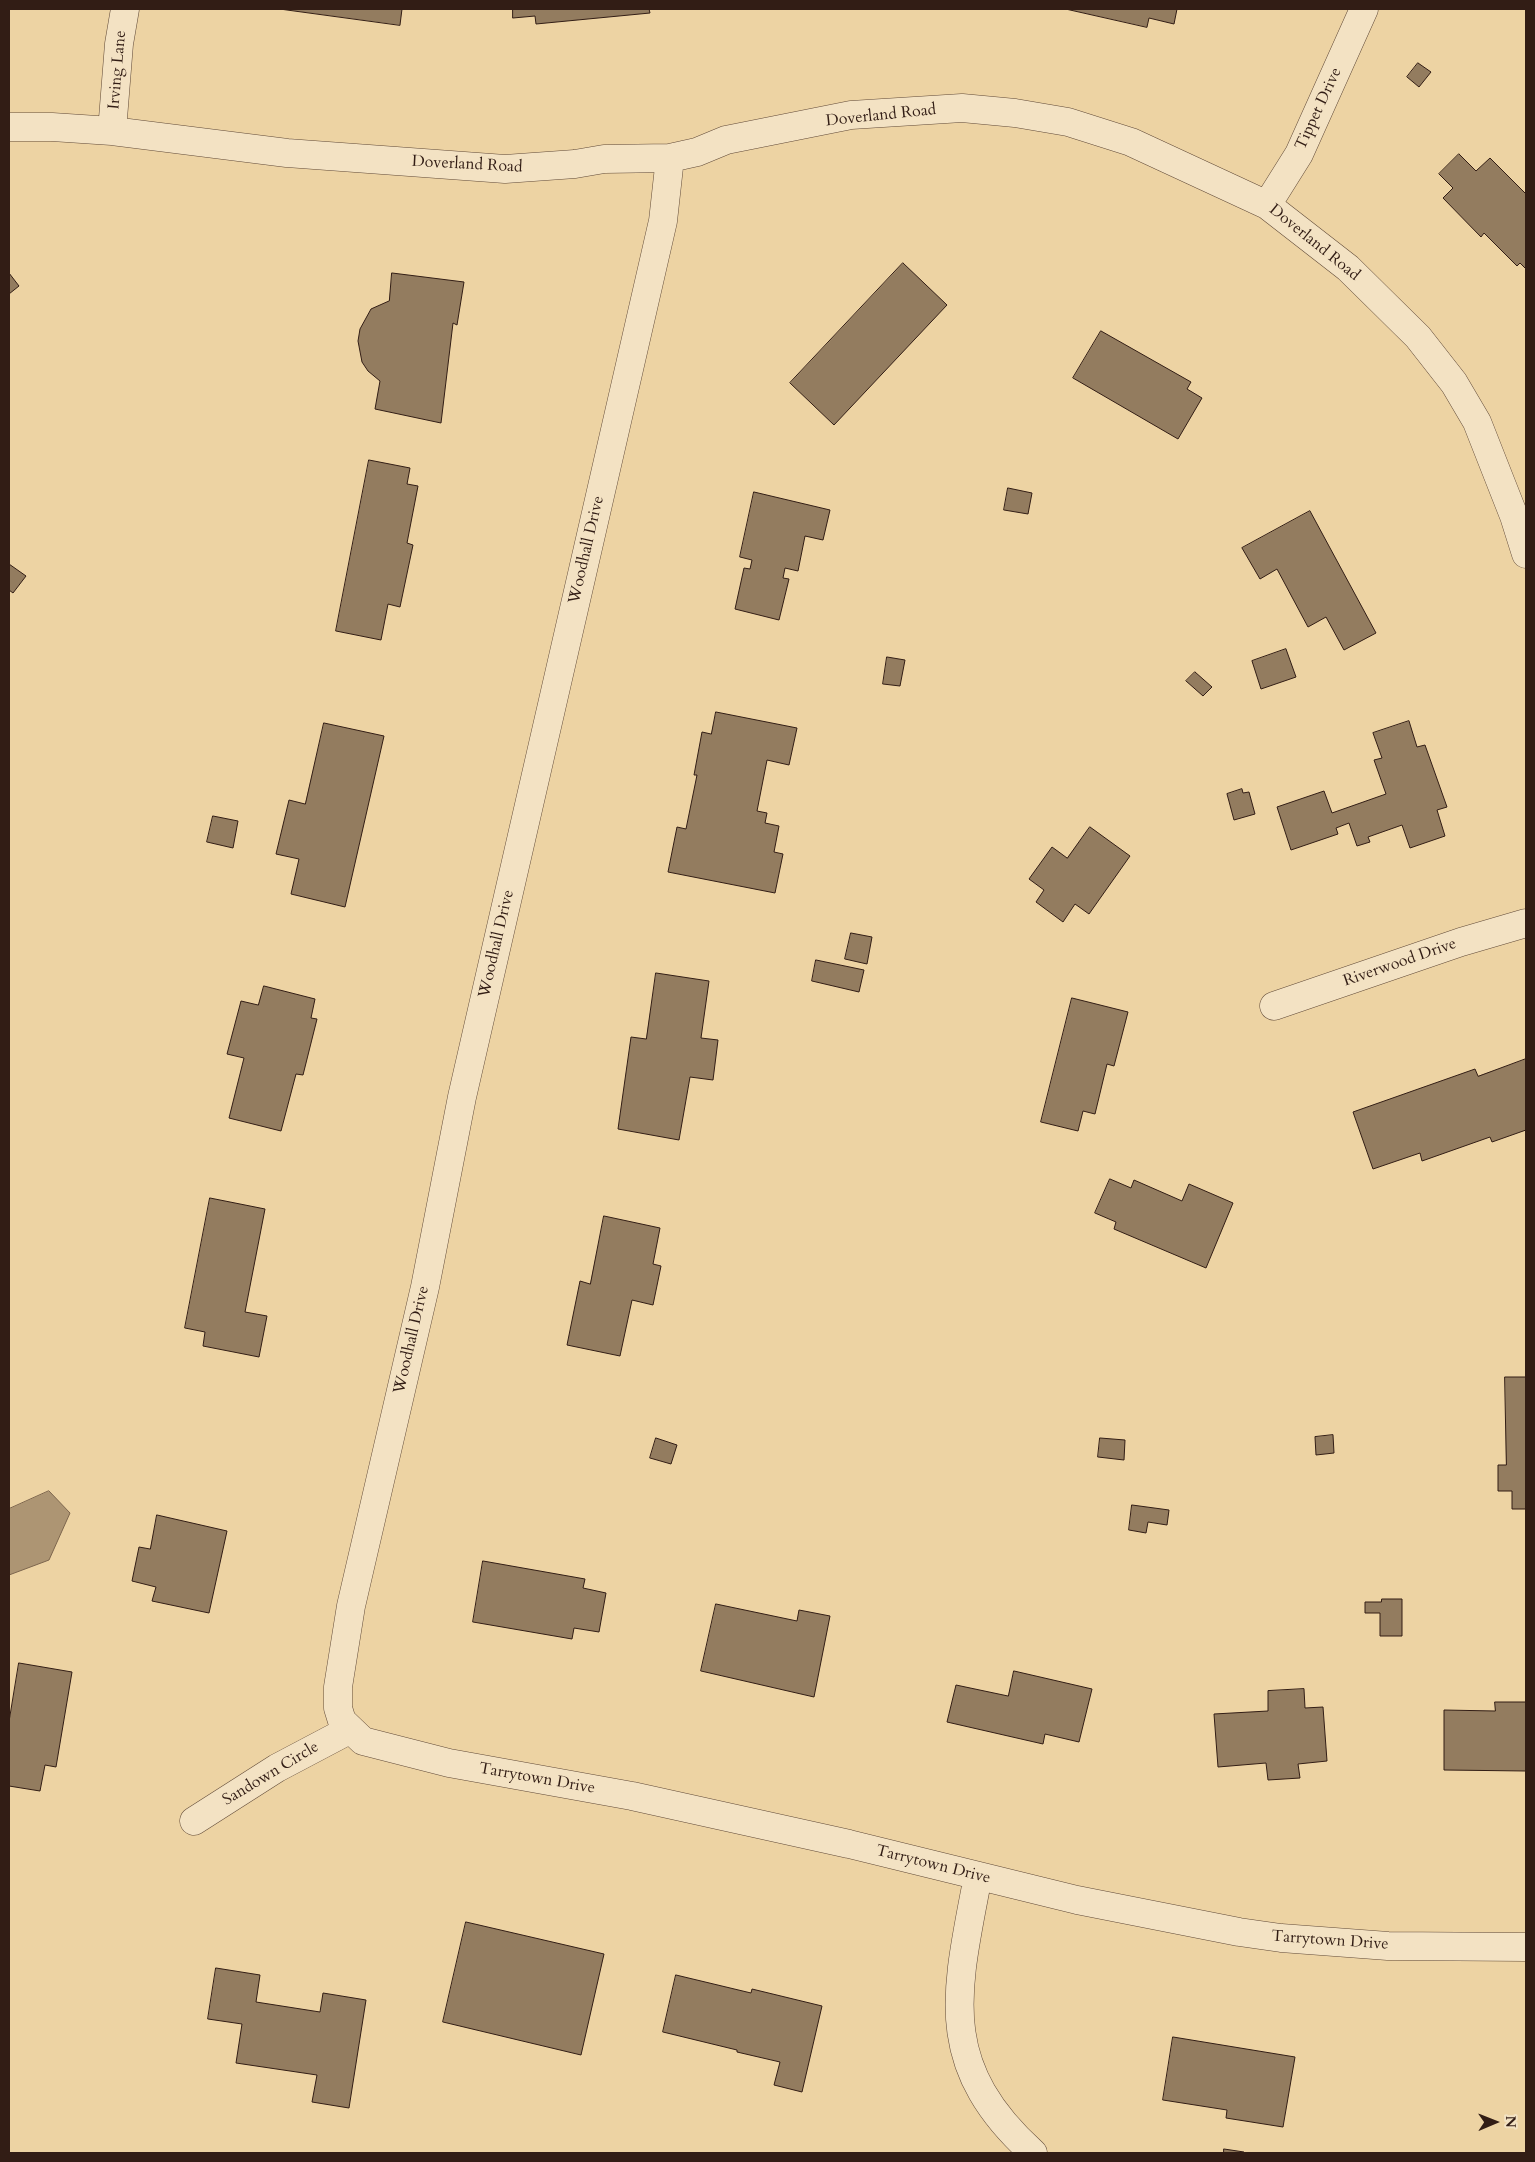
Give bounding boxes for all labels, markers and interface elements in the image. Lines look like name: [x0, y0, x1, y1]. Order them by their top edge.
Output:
street label: Irving Lane: [105, 30, 131, 110]
street label: Tippet Drive: [1292, 65, 1346, 153]
street label: Doverland Road: [825, 101, 937, 131]
street label: Doverland Road: [411, 153, 523, 177]
street label: Doverland Road: [1265, 201, 1363, 285]
street label: Woodhall Drive: [565, 494, 609, 606]
street label: Woodhall Drive: [475, 888, 519, 1000]
street label: Riverwood Drive: [1341, 935, 1459, 991]
street label: Woodhall Drive: [390, 1284, 434, 1396]
street label: Sandown Circle: [220, 1738, 322, 1810]
street label: Tarrytown Drive: [478, 1759, 596, 1799]
street label: Tarrytown Drive: [874, 1841, 992, 1889]
street label: Tarrytown Drive: [1271, 1927, 1389, 1955]
north arrow: [1470, 2097, 1520, 2147]
text: N: [1501, 2115, 1520, 2128]

